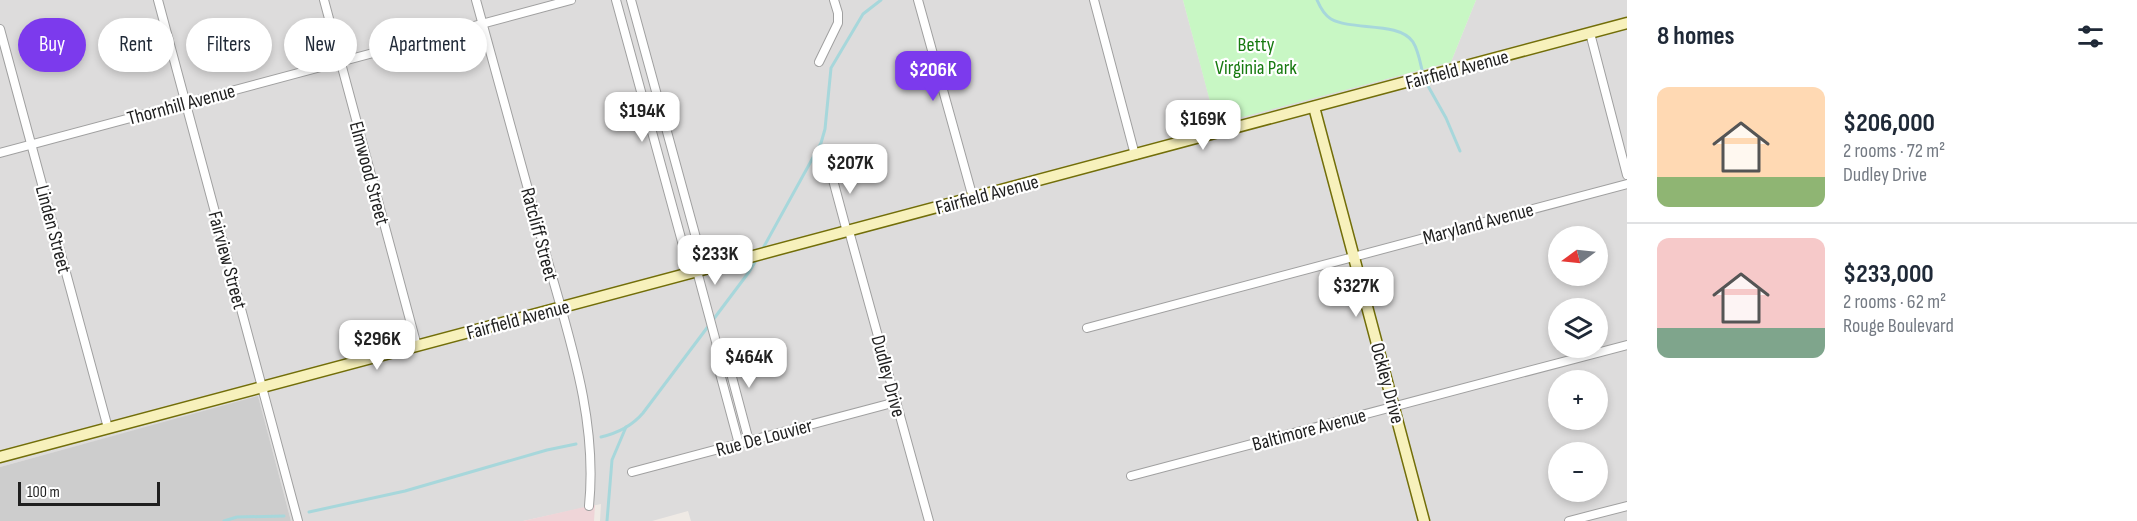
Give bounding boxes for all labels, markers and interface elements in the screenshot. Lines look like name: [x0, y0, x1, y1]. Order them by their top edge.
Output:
chip: Buy: [18, 18, 86, 72]
chip: Rent: [98, 18, 174, 72]
chip: Filters: [186, 18, 272, 72]
chip: New: [284, 18, 357, 72]
chip: Apartment: [369, 18, 487, 72]
icon: filters: [2074, 20, 2107, 53]
text: 8 homes: [1657, 21, 1735, 52]
park label: Betty Virginia Park: [1215, 33, 1297, 80]
street label: Fairfield Avenue: [1403, 45, 1511, 95]
pin: $206K: [891, 51, 975, 102]
text: $206K: [909, 58, 957, 82]
street label: Thornhill Avenue: [125, 79, 238, 131]
pin: $194K: [600, 92, 684, 143]
text: $194K: [619, 99, 665, 123]
pin: $169K: [1161, 100, 1245, 151]
text: $169K: [1180, 107, 1226, 131]
text: $206,000: [1843, 108, 1935, 139]
icon: home: [1705, 111, 1777, 183]
street label: Elmwood Street: [344, 119, 394, 228]
text: 2 rooms · 72 m²: [1843, 139, 1945, 163]
pin: $207K: [808, 144, 892, 195]
text: $207K: [826, 151, 874, 175]
text: Dudley Drive: [1843, 163, 1927, 187]
street label: Fairfield Avenue: [933, 170, 1041, 220]
street label: Linden Street: [30, 183, 76, 276]
street label: Ratcliff Street: [515, 185, 563, 283]
street label: Maryland Avenue: [1420, 198, 1536, 250]
street label: Fairview Street: [202, 209, 252, 312]
north arrow: [1548, 226, 1608, 286]
map controls: [1548, 226, 1608, 502]
pin: $233K: [673, 235, 757, 286]
text: $233K: [692, 242, 738, 266]
text: $233,000: [1843, 259, 1934, 290]
icon: home: [1705, 262, 1777, 334]
pin: $327K: [1314, 267, 1398, 318]
text: $327K: [1333, 274, 1379, 298]
text: 2 rooms · 62 m²: [1843, 290, 1946, 314]
street label: Fairfield Avenue: [464, 295, 572, 345]
button: layers: [1548, 298, 1608, 358]
text: Rouge Boulevard: [1843, 314, 1954, 338]
pin: $296K: [335, 320, 419, 371]
text: $296K: [353, 327, 401, 351]
street label: Dudley Drive: [866, 333, 910, 420]
pin: $464K: [707, 338, 791, 389]
street label: Ockley Drive: [1365, 340, 1409, 426]
text: $464K: [725, 345, 773, 369]
button: +: [1548, 370, 1608, 430]
street label: Baltimore Avenue: [1250, 403, 1369, 457]
street label: Rue De Louvier: [713, 414, 815, 462]
button: −: [1548, 442, 1608, 502]
scale bar: [18, 479, 160, 506]
text: 100 m: [27, 483, 60, 502]

